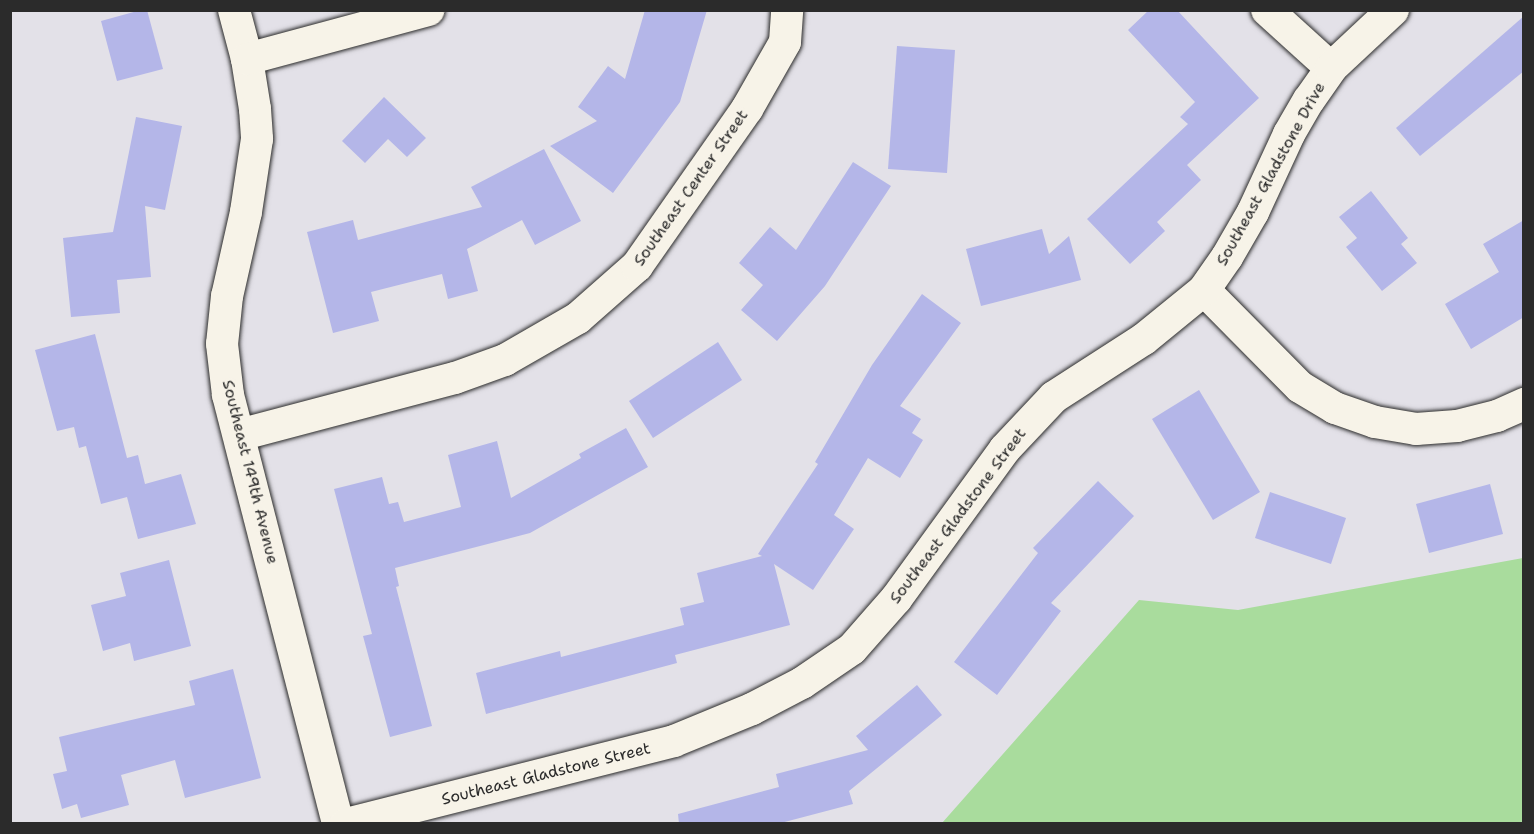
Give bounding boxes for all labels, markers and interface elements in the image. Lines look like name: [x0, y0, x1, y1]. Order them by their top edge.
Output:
street label: Southeast Gladstone Drive: [1212, 79, 1330, 269]
street label: Southeast Center Street: [630, 106, 752, 270]
street label: Southeast 149th Avenue: [218, 378, 282, 566]
street label: Southeast Gladstone Street: [886, 424, 1030, 608]
street label: Southeast Gladstone Street: [440, 739, 652, 809]

